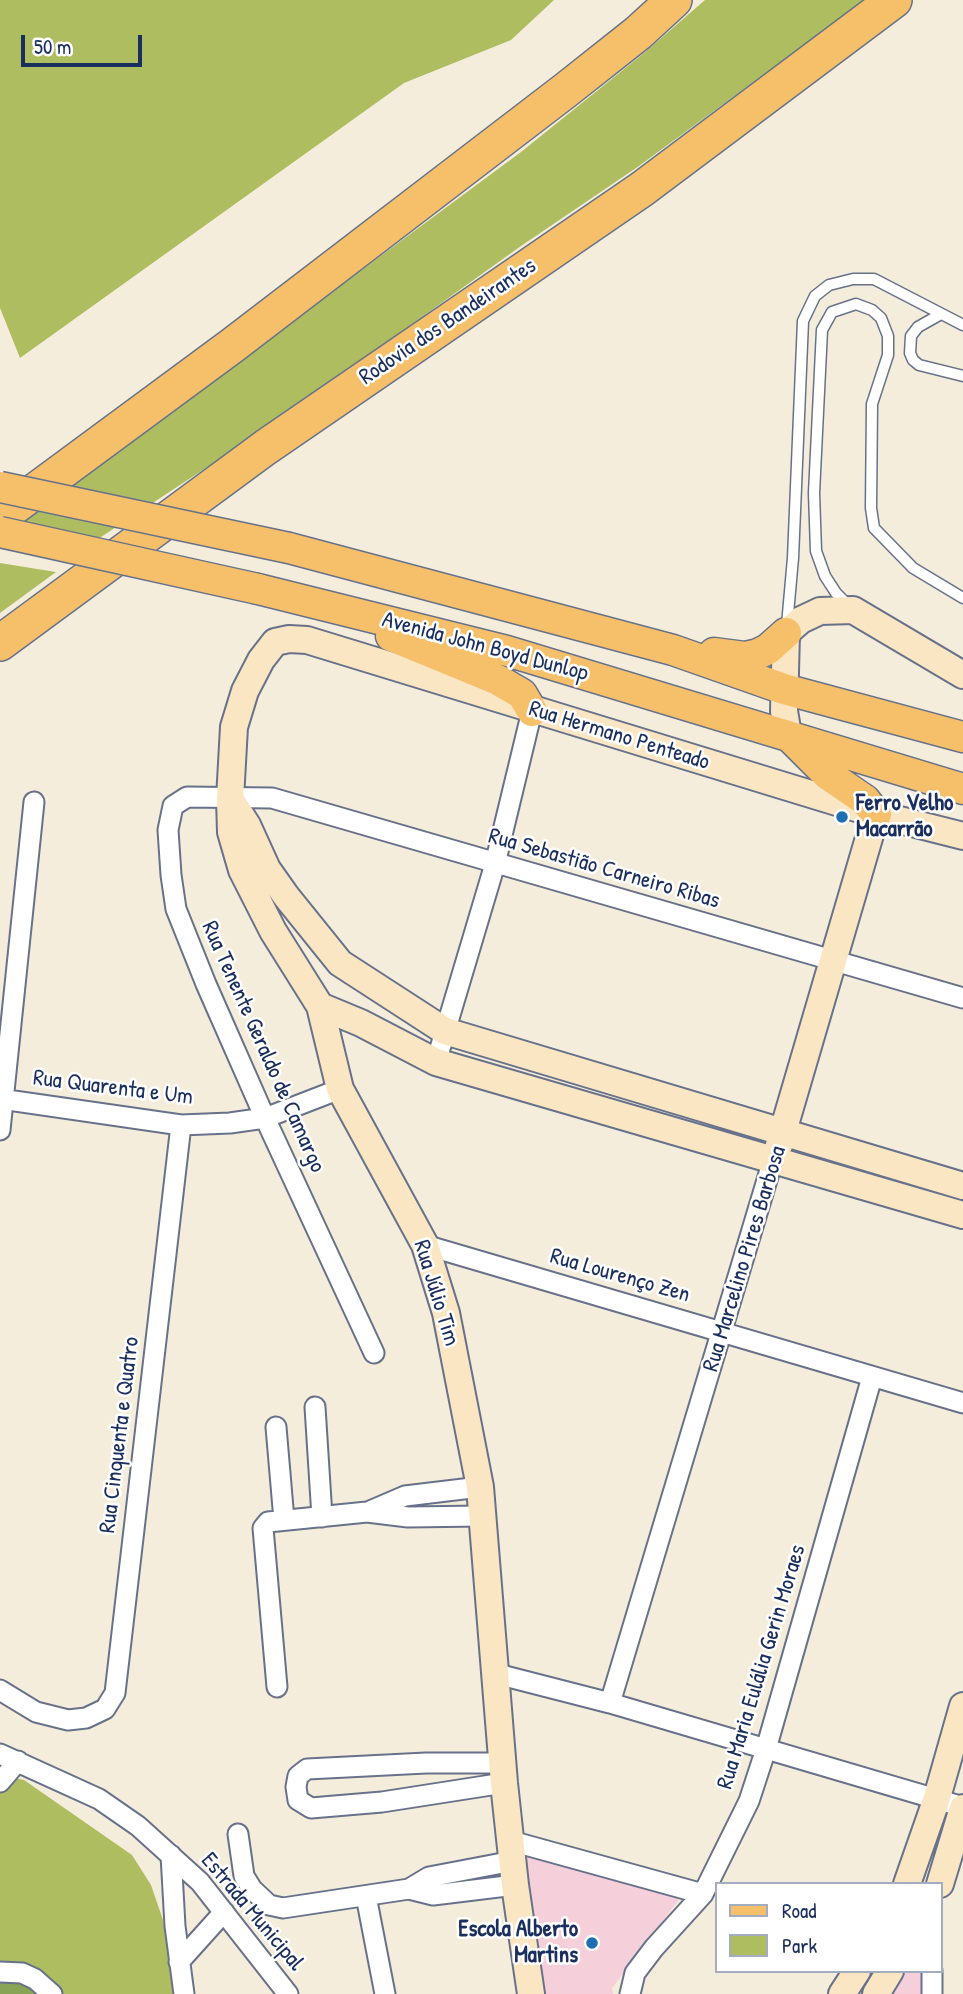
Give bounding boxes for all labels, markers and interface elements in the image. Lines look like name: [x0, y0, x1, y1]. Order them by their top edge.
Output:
scale bar: [24, 21, 145, 65]
text: 50 m: [34, 32, 71, 61]
street label: Rodovia dos Bandeirantes: [354, 253, 542, 391]
street label: Avenida John Boyd Dunlop: [379, 606, 591, 688]
street label: Rua Hermano Penteado: [525, 695, 713, 777]
place label: Ferro Velho Macarrão: [856, 790, 953, 844]
marker: Ferro Velho Macarrão: [834, 809, 850, 825]
street label: Rua Sebastião Carneiro Ribas: [485, 823, 723, 915]
street label: Rua Tenente Geraldo de Camargo: [195, 917, 331, 1177]
street label: Rua Quarenta e Um: [32, 1065, 194, 1111]
street label: Rua Marcelino Pires Barbosa: [698, 1143, 792, 1375]
street label: Rua Júlio Tim: [407, 1237, 465, 1349]
street label: Rua Lourenço Zen: [547, 1243, 693, 1309]
street label: Rua Cinquenta e Quatro: [94, 1335, 146, 1535]
street label: Rua Maria Eulália Gerin Moraes: [712, 1542, 812, 1792]
street label: Estrada Municipal: [195, 1847, 309, 1977]
legend: [715, 1882, 942, 1973]
text: Road: [782, 1896, 816, 1925]
place label: Escola Alberto Martins: [458, 1916, 578, 1970]
text: Park: [782, 1931, 817, 1960]
marker: Escola Alberto Martins: [584, 1935, 600, 1951]

